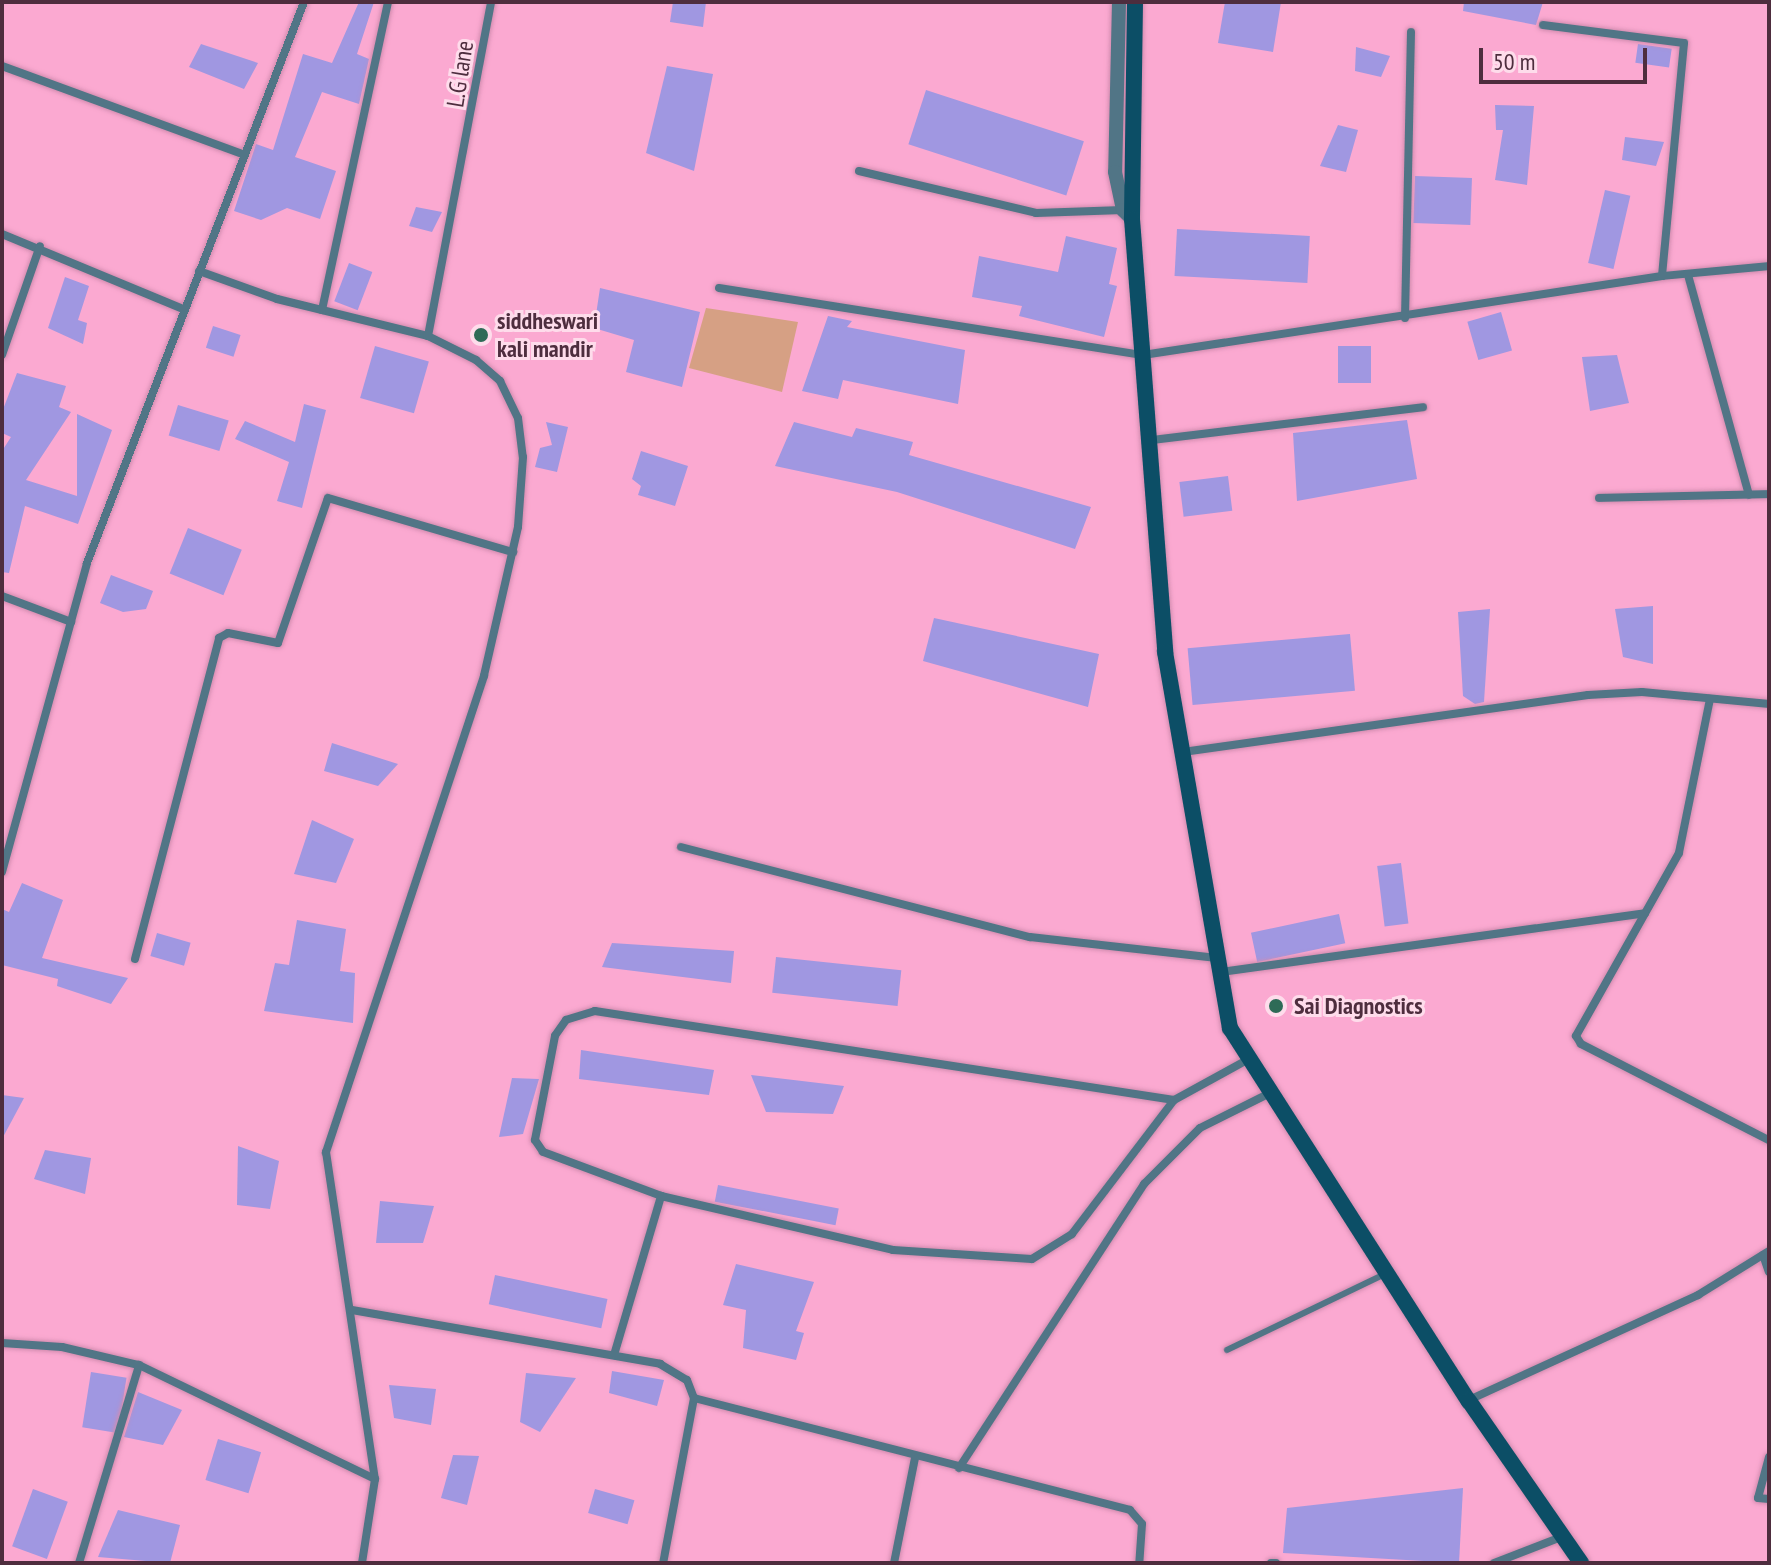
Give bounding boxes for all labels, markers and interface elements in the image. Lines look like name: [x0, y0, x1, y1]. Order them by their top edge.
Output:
scale bar: [1483, 32, 1651, 82]
street label: L.G lane: [441, 39, 479, 109]
text: 50 m: [1493, 46, 1535, 77]
place label: siddheswari kali mandir: [497, 307, 598, 363]
marker: siddheswari kali mandir: [472, 326, 490, 344]
place label: Sai Diagnostics: [1294, 992, 1423, 1020]
marker: Sai Diagnostics: [1265, 995, 1287, 1017]

